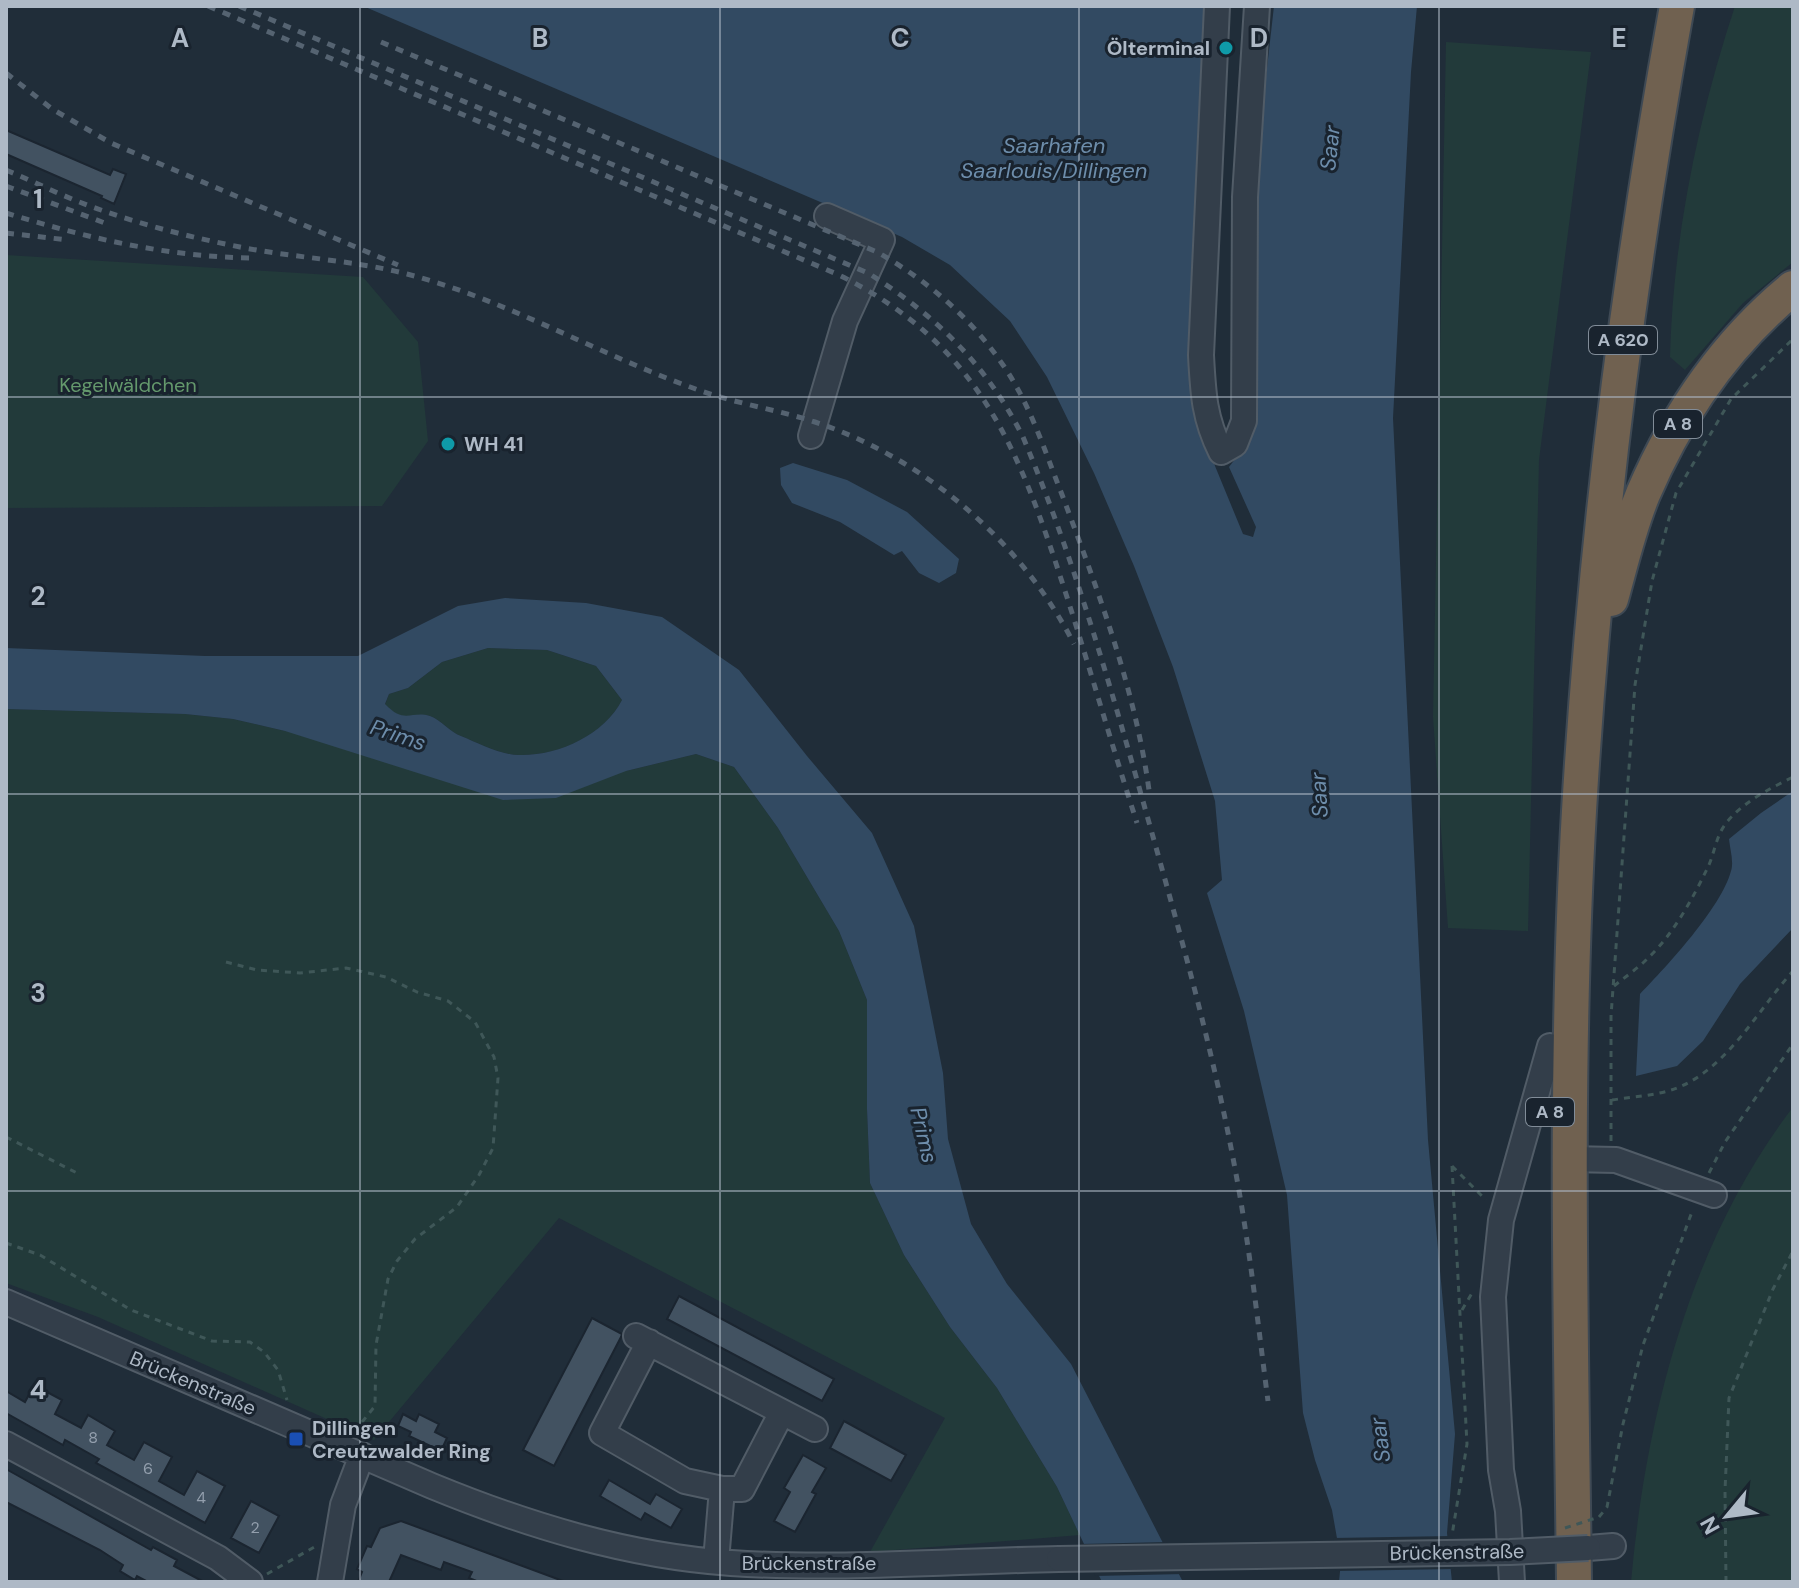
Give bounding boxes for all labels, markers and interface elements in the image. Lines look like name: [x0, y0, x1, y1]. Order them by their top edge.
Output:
text: A: [171, 21, 189, 55]
text: B: [532, 21, 548, 55]
text: C: [890, 21, 910, 55]
text: D: [1250, 21, 1268, 55]
text: E: [1611, 21, 1627, 55]
place label: Ölterminal: [1107, 35, 1210, 61]
marker: Ölterminal: [1217, 39, 1235, 57]
water label: Saar: [1313, 123, 1347, 172]
water label: Saarhafen Saarlouis/Dillingen: [961, 131, 1147, 185]
text: 1: [33, 182, 43, 216]
road number: A 620: [1589, 326, 1657, 354]
park label: Kegelwäldchen: [59, 372, 197, 398]
road number: A 8: [1654, 410, 1702, 438]
place label: WH 41: [464, 431, 524, 457]
marker: WH 41: [439, 435, 457, 453]
text: 2: [30, 579, 46, 613]
water label: Prims: [366, 712, 430, 758]
water label: Saar: [1303, 771, 1335, 818]
text: 3: [30, 976, 46, 1010]
road number: A 8: [1526, 1098, 1574, 1126]
water label: Prims: [903, 1104, 945, 1166]
street label: Brückenstraße: [126, 1345, 260, 1421]
text: 4: [30, 1373, 46, 1407]
place label: Dillingen Creutzwalder Ring: [312, 1415, 491, 1464]
water label: Saar: [1363, 1415, 1397, 1464]
house number: 8: [88, 1427, 98, 1448]
marker: Dillingen Creutzwalder Ring: [287, 1430, 305, 1448]
house number: 6: [143, 1458, 153, 1479]
north arrow: [1687, 1476, 1767, 1556]
house number: 4: [196, 1487, 206, 1508]
text: N: [1693, 1511, 1727, 1540]
house number: 2: [250, 1517, 260, 1538]
street label: Brückenstraße: [1389, 1538, 1525, 1566]
street label: Brückenstraße: [742, 1550, 876, 1576]

